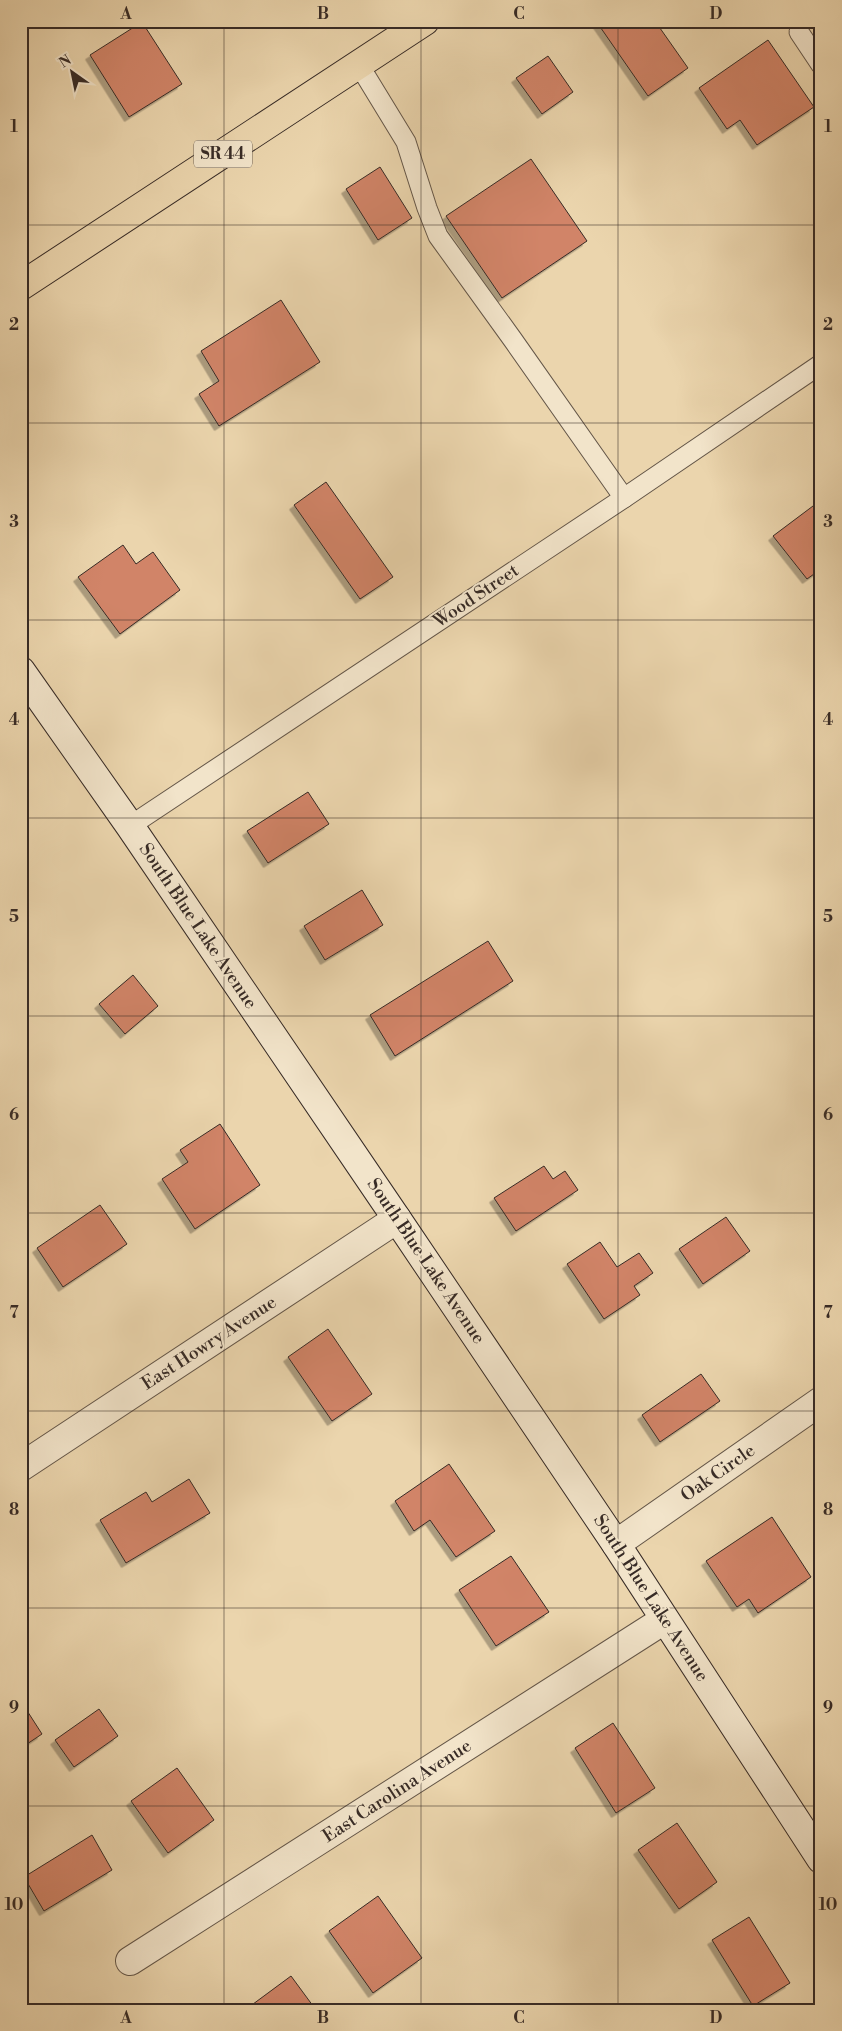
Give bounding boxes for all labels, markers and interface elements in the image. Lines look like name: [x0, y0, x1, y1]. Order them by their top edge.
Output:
text: A: [119, 4, 132, 24]
text: B: [317, 4, 329, 24]
text: C: [513, 4, 525, 24]
text: D: [710, 4, 723, 24]
north arrow: [48, 48, 98, 98]
text: N: [56, 51, 75, 73]
text: 1: [10, 117, 18, 137]
text: 1: [824, 117, 832, 137]
road number: SR 44: [194, 140, 252, 168]
text: 2: [9, 315, 19, 335]
text: 2: [823, 315, 833, 335]
text: 3: [9, 512, 19, 532]
text: 3: [823, 512, 833, 532]
street label: Wood Street: [428, 559, 524, 634]
text: 4: [9, 710, 20, 730]
text: 4: [823, 710, 834, 730]
street label: South Blue Lake Avenue: [134, 839, 262, 1013]
text: 5: [9, 907, 19, 927]
text: 5: [823, 907, 833, 927]
text: 6: [9, 1105, 19, 1125]
text: 6: [823, 1105, 833, 1125]
street label: South Blue Lake Avenue: [362, 1174, 490, 1348]
street label: East Howry Avenue: [137, 1291, 281, 1395]
text: 7: [9, 1303, 19, 1323]
text: 7: [823, 1303, 833, 1323]
street label: Oak Circle: [676, 1439, 760, 1507]
text: 8: [9, 1500, 19, 1520]
text: 8: [823, 1500, 833, 1520]
street label: South Blue Lake Avenue: [588, 1510, 714, 1686]
text: 9: [9, 1698, 19, 1718]
text: 9: [823, 1698, 833, 1718]
street label: East Carolina Avenue: [318, 1734, 476, 1848]
text: 10: [5, 1895, 23, 1915]
text: 10: [819, 1895, 837, 1915]
text: A: [119, 2008, 132, 2028]
text: B: [317, 2008, 329, 2028]
text: C: [513, 2008, 525, 2028]
text: D: [710, 2008, 723, 2028]

